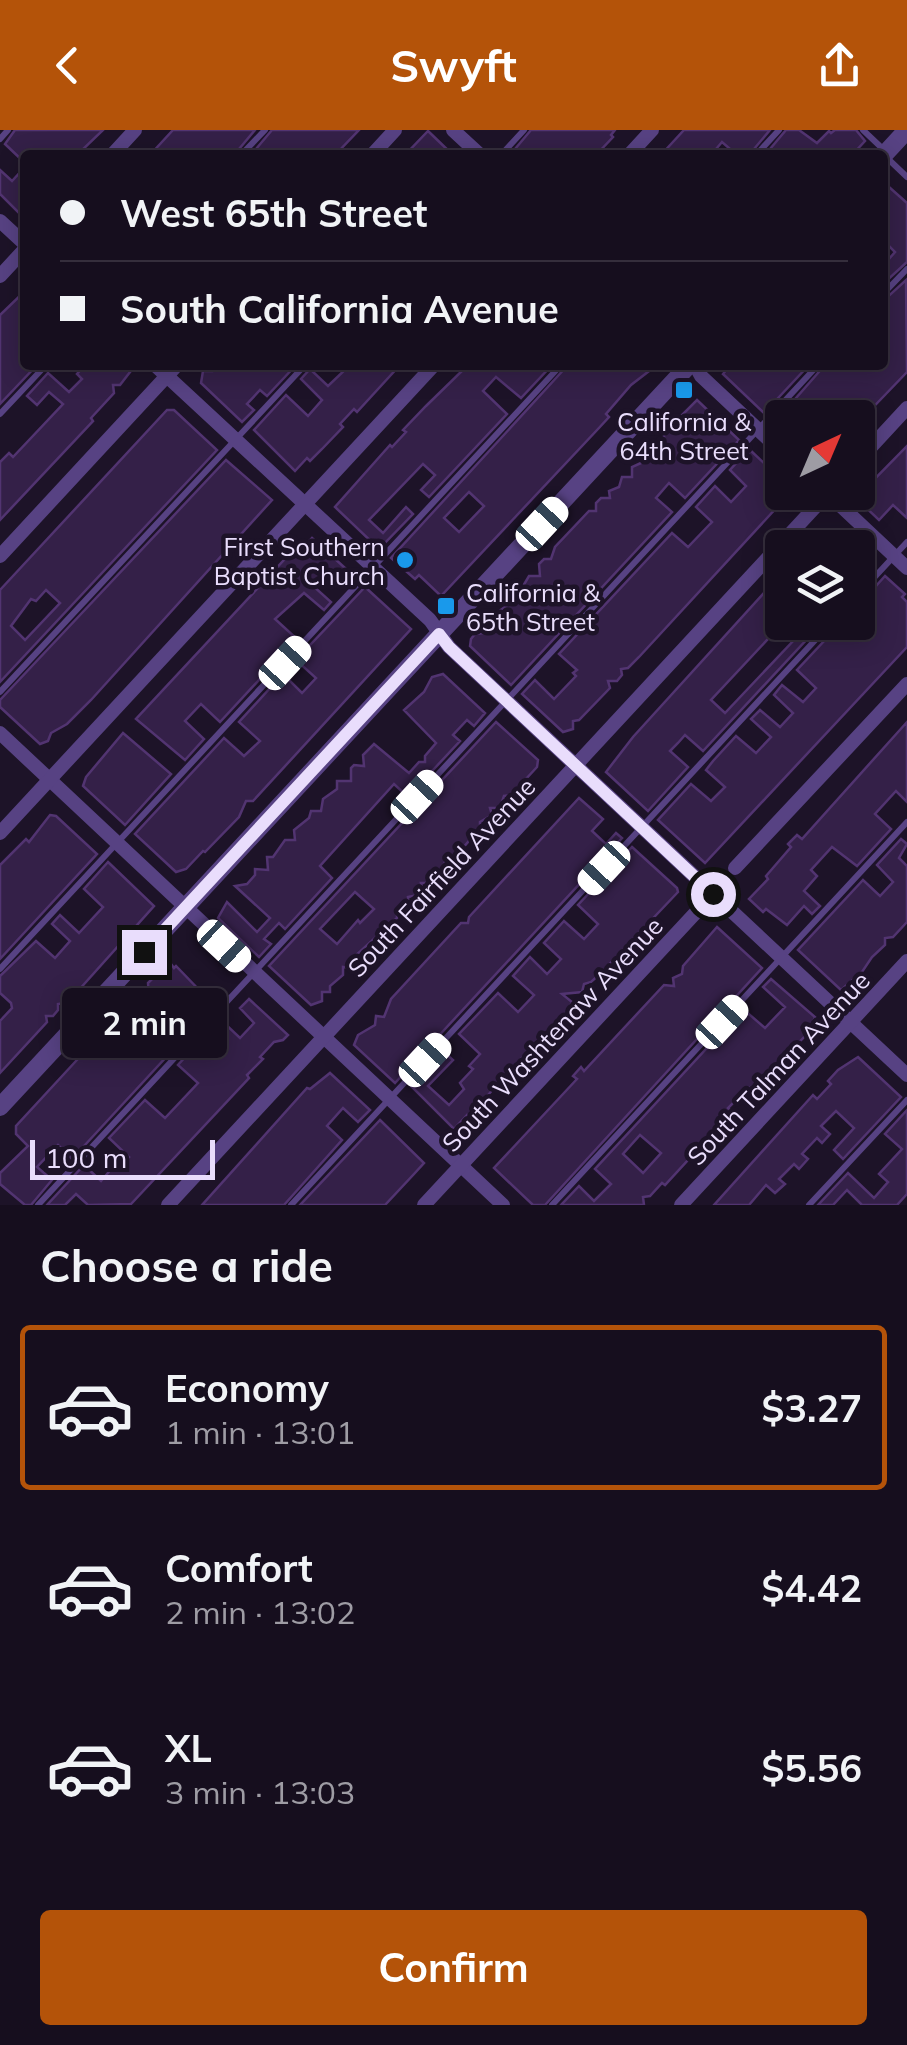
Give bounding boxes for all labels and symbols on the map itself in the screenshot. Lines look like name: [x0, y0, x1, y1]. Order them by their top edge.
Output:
marker: California & 64th Street: [673, 379, 695, 401]
north arrow: [765, 400, 875, 510]
place label: California & 64th Street: [617, 406, 752, 466]
car: [511, 492, 573, 556]
place label: First Southern Baptist Church: [214, 531, 385, 591]
marker: First Southern Baptist Church: [394, 549, 416, 571]
place label: California & 65th Street: [466, 577, 601, 637]
marker: California & 65th Street: [435, 595, 457, 617]
car: [254, 631, 316, 695]
car: [386, 765, 448, 829]
street label: South Fairfield Avenue: [341, 771, 541, 983]
car: [573, 836, 635, 900]
route start: [691, 872, 736, 917]
street label: South Washtenaw Avenue: [435, 910, 669, 1158]
car: [192, 915, 256, 977]
route end: [122, 930, 167, 975]
street label: South Talman Avenue: [680, 965, 876, 1171]
callout: 2 min: [62, 987, 226, 1057]
car: [691, 990, 753, 1054]
car: [394, 1028, 456, 1092]
scale bar: [30, 1135, 215, 1180]

